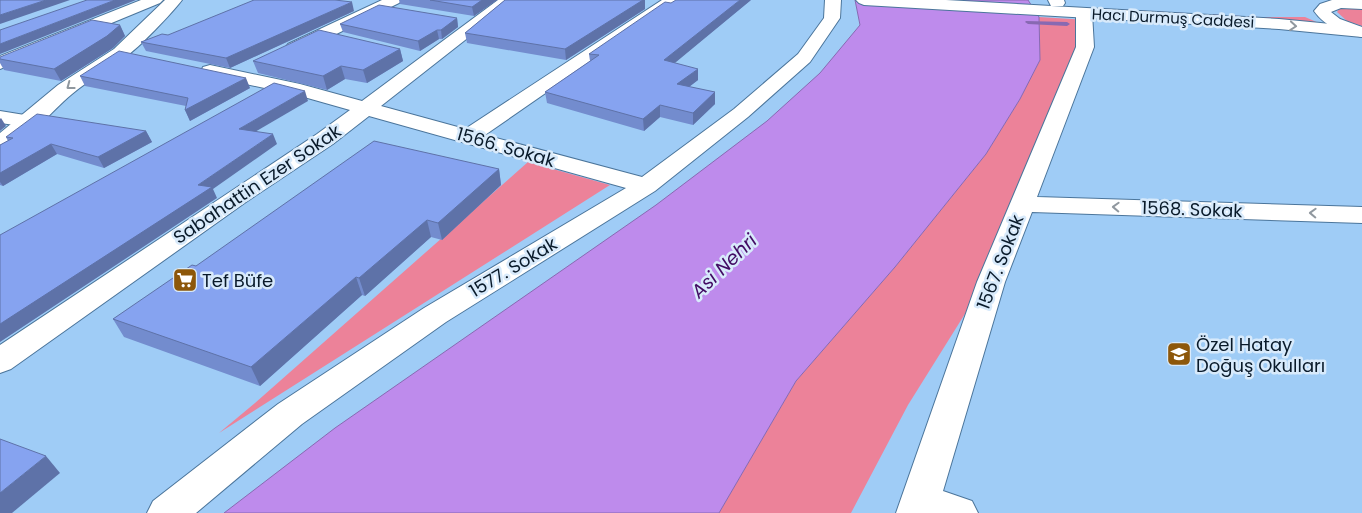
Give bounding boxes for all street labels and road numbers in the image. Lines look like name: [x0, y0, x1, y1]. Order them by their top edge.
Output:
street label: Hacı Durmuş Caddesi: [1091, 3, 1255, 33]
street label: Sabahattin Ezer Sokak: [168, 118, 346, 250]
street label: 1566. Sokak: [454, 121, 559, 173]
street label: 1568. Sokak: [1141, 195, 1244, 223]
street label: 1567. Sokak: [970, 210, 1030, 313]
street label: 1577. Sokak: [465, 231, 562, 303]

